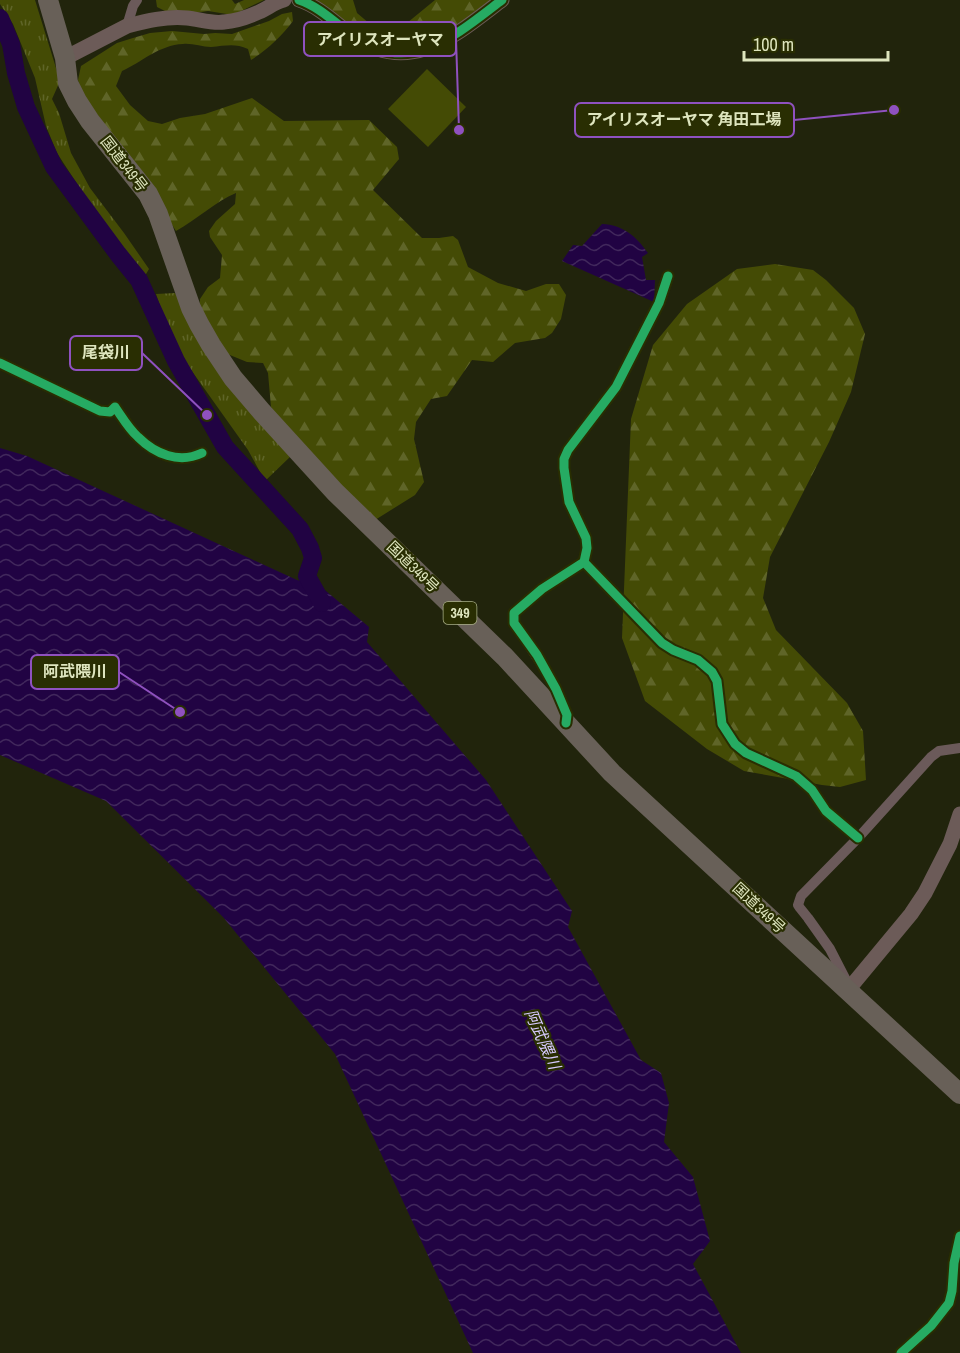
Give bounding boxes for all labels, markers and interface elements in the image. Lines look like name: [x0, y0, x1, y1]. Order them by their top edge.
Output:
callout: アイリスオーヤマ: [304, 22, 456, 56]
scale bar: [744, 24, 888, 62]
text: アイリスオーヤマ: [316, 28, 444, 50]
text: 100 m: [753, 32, 794, 57]
callout: アイリスオーヤマ 角田工場: [575, 103, 794, 137]
text: アイリスオーヤマ 角田工場: [587, 108, 781, 130]
street label: 国道349号: [96, 131, 153, 196]
callout: 尾袋川: [70, 336, 142, 370]
text: 尾袋川: [82, 341, 130, 363]
street label: 国道349号: [382, 536, 444, 597]
road number: 349: [444, 602, 476, 624]
callout: 阿武隈川: [31, 655, 119, 689]
text: 阿武隈川: [43, 660, 107, 682]
street label: 国道349号: [728, 878, 790, 938]
water label: 阿武隈川: [520, 1005, 567, 1075]

